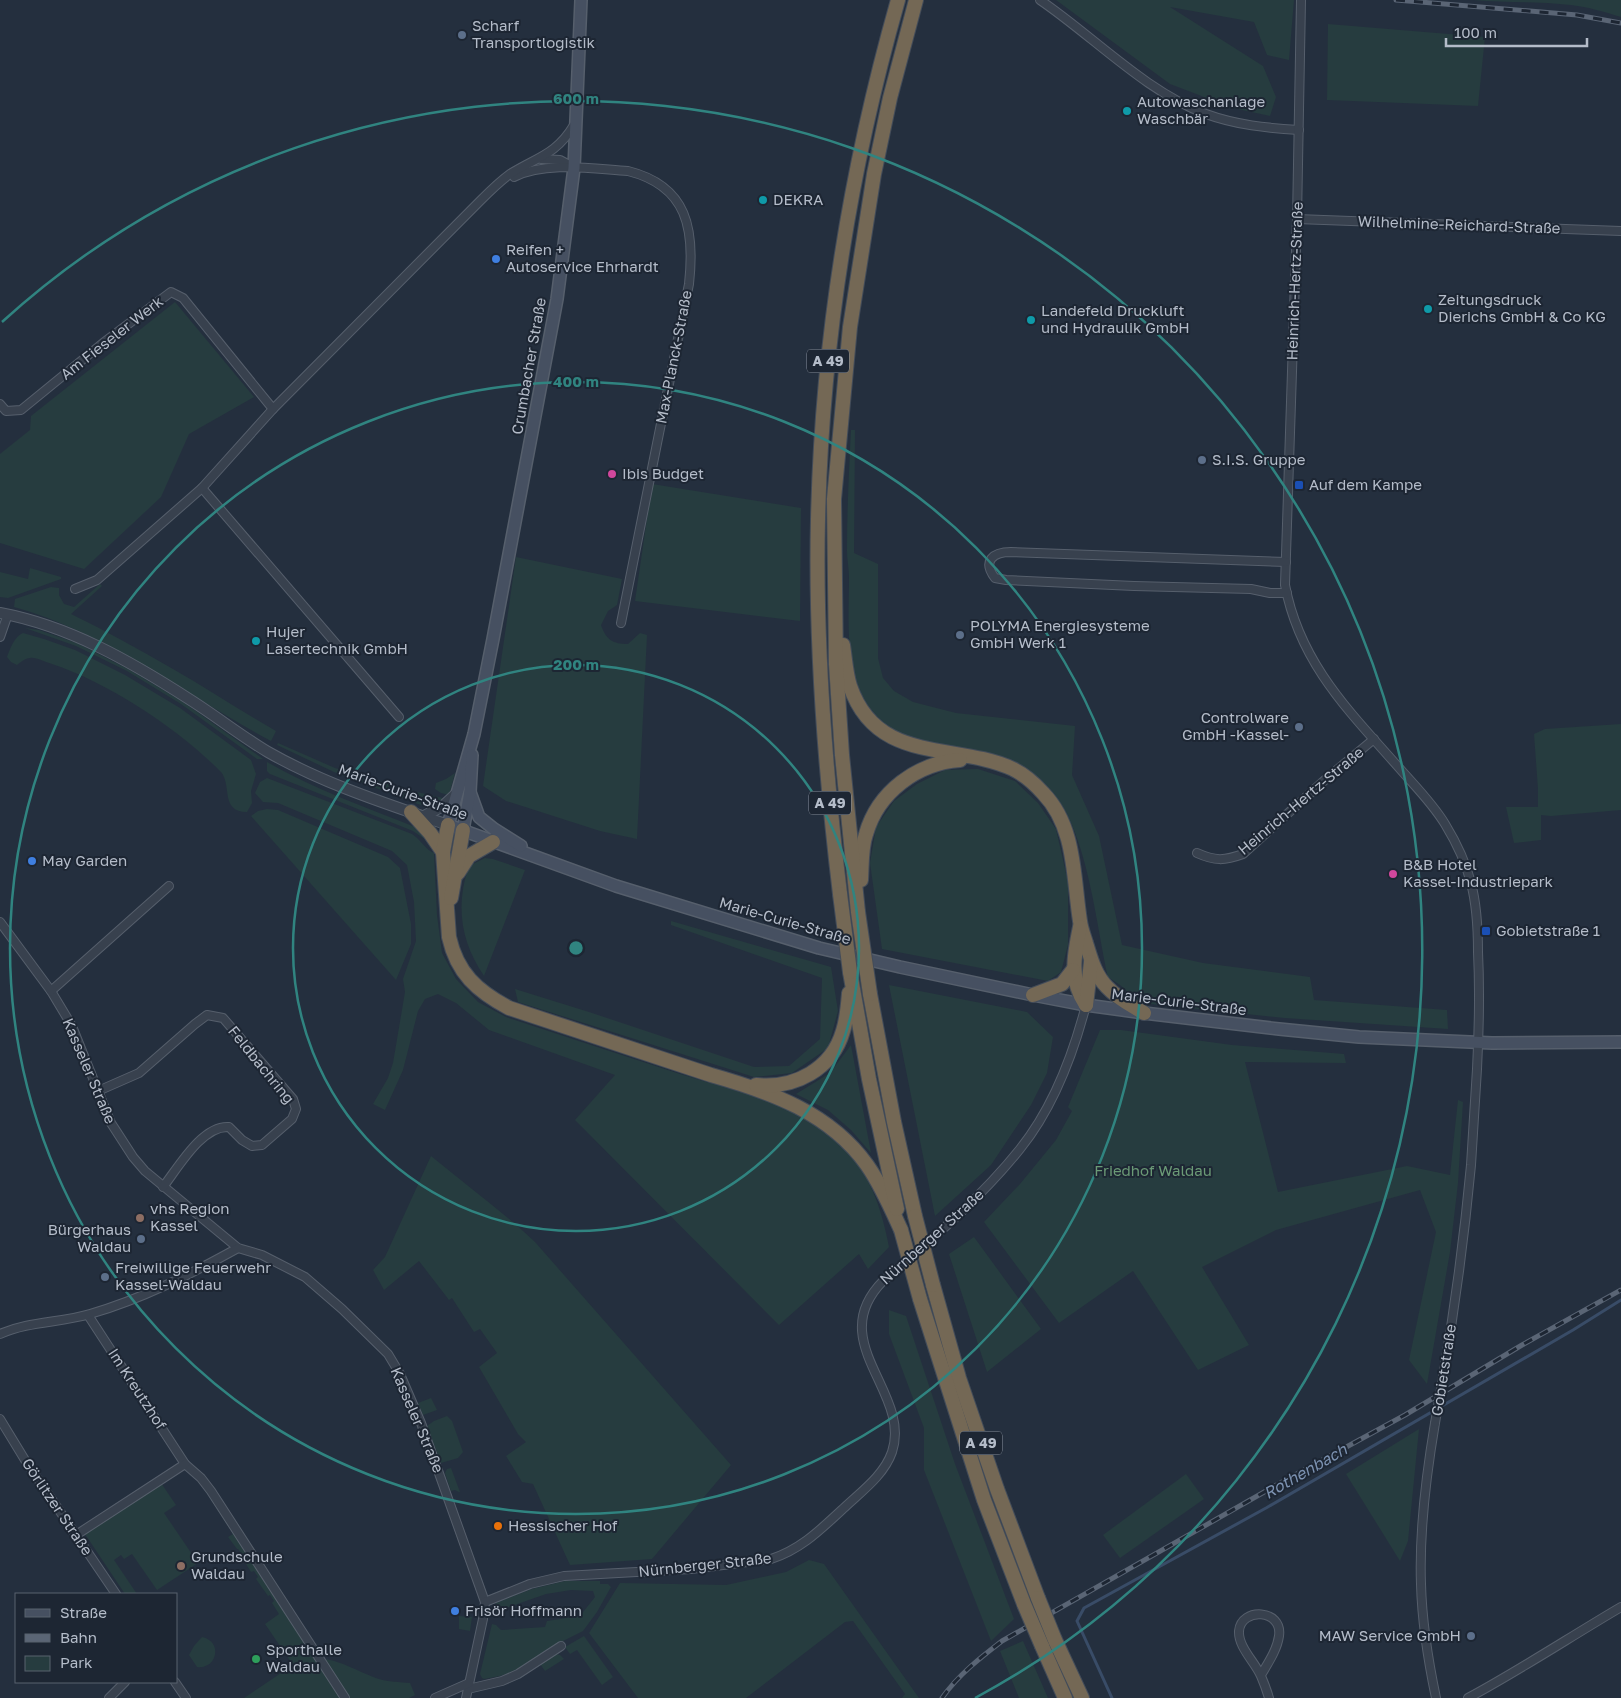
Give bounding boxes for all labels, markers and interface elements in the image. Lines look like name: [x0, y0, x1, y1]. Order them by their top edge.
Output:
scale bar: [1446, 15, 1587, 47]
place label: Scharf Transportlogistik: [472, 16, 596, 51]
text: 100 m: [1454, 23, 1497, 41]
marker: Scharf Transportlogistik: [456, 29, 468, 41]
text: 600 m: [553, 89, 599, 107]
place label: Autowaschanlage Waschbär: [1137, 92, 1266, 127]
marker: Autowaschanlage Waschbär: [1121, 105, 1133, 117]
place label: DEKRA: [773, 190, 823, 208]
marker: DEKRA: [757, 194, 769, 206]
street label: Heinrich-Hertz-Straße: [1282, 201, 1306, 361]
street label: Wilhelmine-Reichard-Straße: [1357, 211, 1561, 237]
place label: Reifen + Autoservice Ehrhardt: [506, 240, 659, 275]
marker: Reifen + Autoservice Ehrhardt: [490, 253, 502, 265]
street label: Max-Planck-Straße: [651, 288, 695, 425]
place label: Zeitungsdruck Dierichs GmbH & Co KG: [1438, 290, 1606, 325]
street label: Am Fieseler Werk: [57, 291, 167, 383]
street label: Crumbacher Straße: [507, 296, 549, 436]
place label: Landefeld Druckluft und Hydraulik GmbH: [1041, 301, 1190, 336]
marker: Zeitungsdruck Dierichs GmbH & Co KG: [1422, 303, 1434, 315]
marker: Landefeld Druckluft und Hydraulik GmbH: [1025, 314, 1037, 326]
road number: A 49: [807, 350, 849, 372]
text: 400 m: [553, 372, 599, 390]
place label: S.I.S. Gruppe: [1212, 450, 1306, 468]
marker: S.I.S. Gruppe: [1196, 454, 1208, 466]
place label: Ibis Budget: [622, 464, 704, 482]
marker: Ibis Budget: [606, 468, 618, 480]
place label: Auf dem Kampe: [1309, 475, 1422, 493]
marker: Auf dem Kampe: [1293, 479, 1305, 491]
place label: POLYMA Energiesysteme GmbH Werk 1: [970, 616, 1150, 651]
place label: Hujer Lasertechnik GmbH: [266, 622, 408, 657]
marker: POLYMA Energiesysteme GmbH Werk 1: [954, 629, 966, 641]
marker: Hujer Lasertechnik GmbH: [250, 635, 262, 647]
text: 200 m: [553, 655, 599, 673]
place label: Controlware GmbH -Kassel-: [1182, 708, 1289, 743]
marker: Controlware GmbH -Kassel-: [1293, 721, 1305, 733]
street label: Heinrich-Hertz-Straße: [1234, 742, 1367, 858]
street label: Marie-Curie-Straße: [336, 759, 471, 823]
road number: A 49: [809, 791, 851, 814]
place label: May Garden: [42, 851, 127, 869]
marker: May Garden: [26, 855, 38, 867]
place label: B&B Hotel Kassel-Industriepark: [1403, 855, 1553, 890]
marker: B&B Hotel Kassel-Industriepark: [1387, 868, 1399, 880]
street label: Marie-Curie-Straße: [717, 893, 853, 948]
place label: Gobietstraße 1: [1496, 921, 1600, 939]
marker: Gobietstraße 1: [1480, 925, 1492, 937]
centre of rings: [567, 939, 585, 957]
street label: Marie-Curie-Straße: [1110, 984, 1248, 1018]
street label: Kasseler Straße: [60, 1015, 120, 1126]
street label: Feldbachring: [225, 1022, 299, 1107]
park label: Friedhof Waldau: [1094, 1161, 1212, 1179]
street label: Nürnberger Straße: [876, 1185, 987, 1288]
place label: vhs Region Kassel: [150, 1199, 230, 1234]
marker: vhs Region Kassel: [134, 1212, 146, 1224]
place label: Bürgerhaus Waldau: [48, 1220, 131, 1255]
marker: Bürgerhaus Waldau: [135, 1233, 147, 1245]
place label: Freiwillige Feuerwehr Kassel-Waldau: [115, 1258, 271, 1293]
marker: Freiwillige Feuerwehr Kassel-Waldau: [99, 1271, 111, 1283]
street label: Gobietstraße: [1427, 1322, 1459, 1417]
street label: Im Kreutzhof: [105, 1345, 171, 1433]
street label: Kasseler Straße: [388, 1364, 448, 1475]
road number: A 49: [960, 1432, 1002, 1455]
water label: Rothenbach: [1260, 1438, 1351, 1503]
street label: Görlitzer Straße: [19, 1454, 97, 1559]
place label: Hessischer Hof: [508, 1516, 618, 1534]
marker: Hessischer Hof: [492, 1520, 504, 1532]
place label: Grundschule Waldau: [191, 1547, 283, 1582]
street label: Nürnberger Straße: [638, 1548, 773, 1580]
marker: Grundschule Waldau: [175, 1560, 187, 1572]
legend: [15, 1593, 178, 1683]
place label: Frisör Hoffmann: [465, 1601, 582, 1619]
text: Straße: [60, 1603, 107, 1621]
marker: Frisör Hoffmann: [449, 1605, 461, 1617]
place label: MAW Service GmbH: [1319, 1626, 1461, 1644]
text: Bahn: [60, 1628, 97, 1646]
marker: MAW Service GmbH: [1465, 1630, 1477, 1642]
place label: Sporthalle Waldau: [266, 1640, 342, 1675]
text: Park: [60, 1653, 93, 1671]
marker: Sporthalle Waldau: [250, 1653, 262, 1665]

